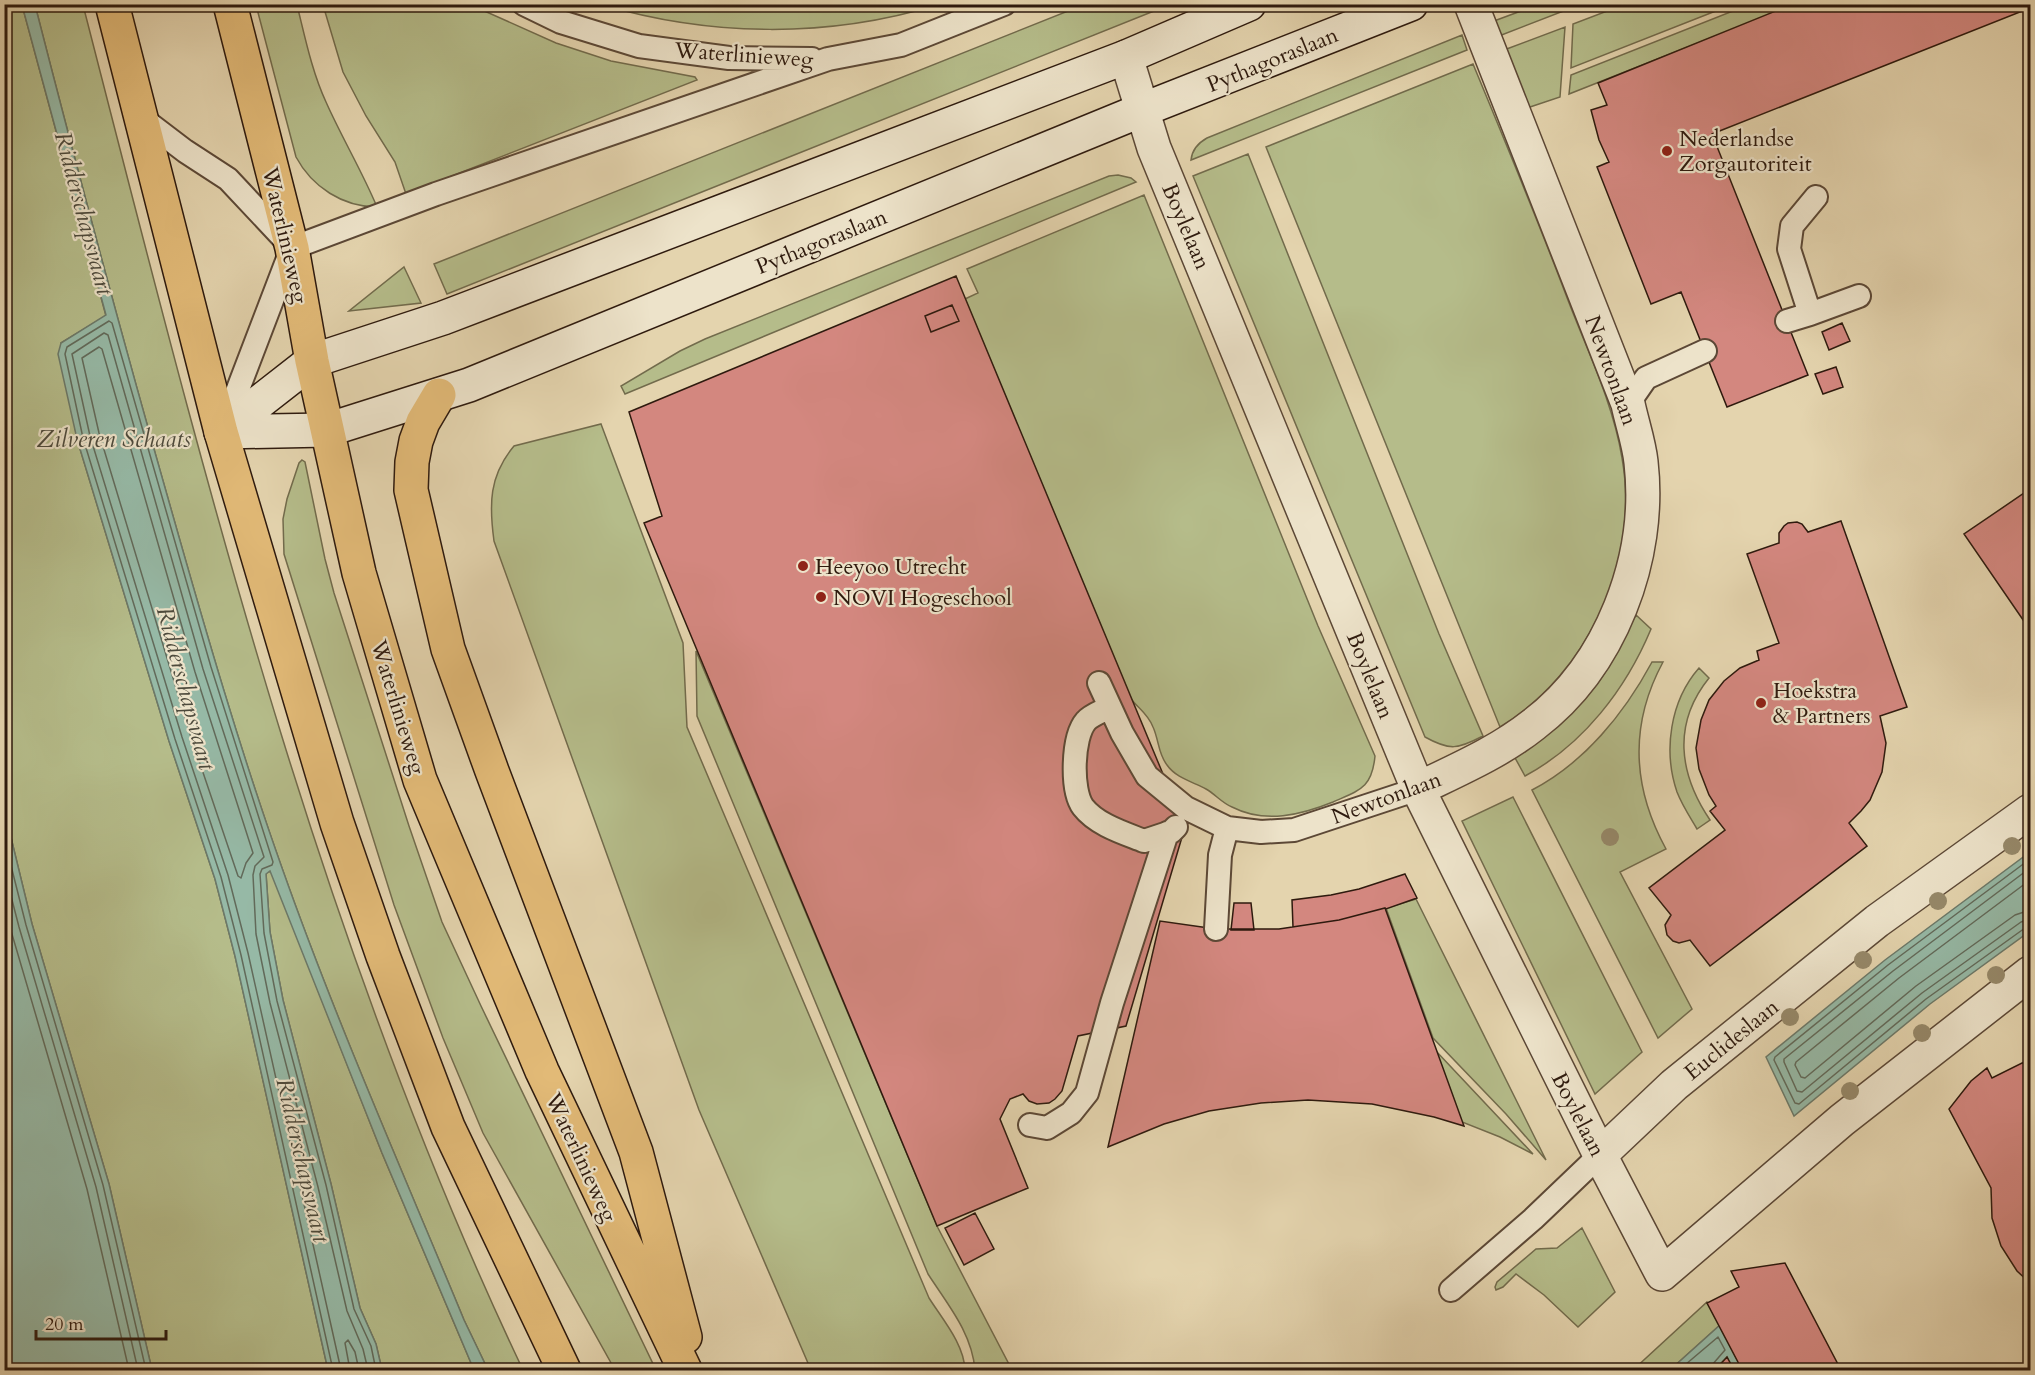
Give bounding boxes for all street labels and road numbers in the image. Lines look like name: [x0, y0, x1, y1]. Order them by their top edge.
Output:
street label: Pythagoraslaan: [1202, 20, 1343, 100]
street label: Waterlinieweg: [672, 35, 815, 75]
street label: Waterlinieweg: [255, 163, 315, 307]
street label: Boylelaan: [1154, 179, 1218, 275]
street label: Pythagoraslaan: [751, 202, 892, 282]
street label: Newtonlaan: [1577, 311, 1645, 430]
street label: Boylelaan: [1339, 627, 1401, 724]
street label: Waterlinieweg: [363, 635, 433, 779]
street label: Newtonlaan: [1327, 764, 1446, 832]
street label: Euclideslaan: [1678, 992, 1786, 1087]
street label: Boylelaan: [1544, 1067, 1612, 1162]
street label: Waterlinieweg: [538, 1087, 624, 1227]

